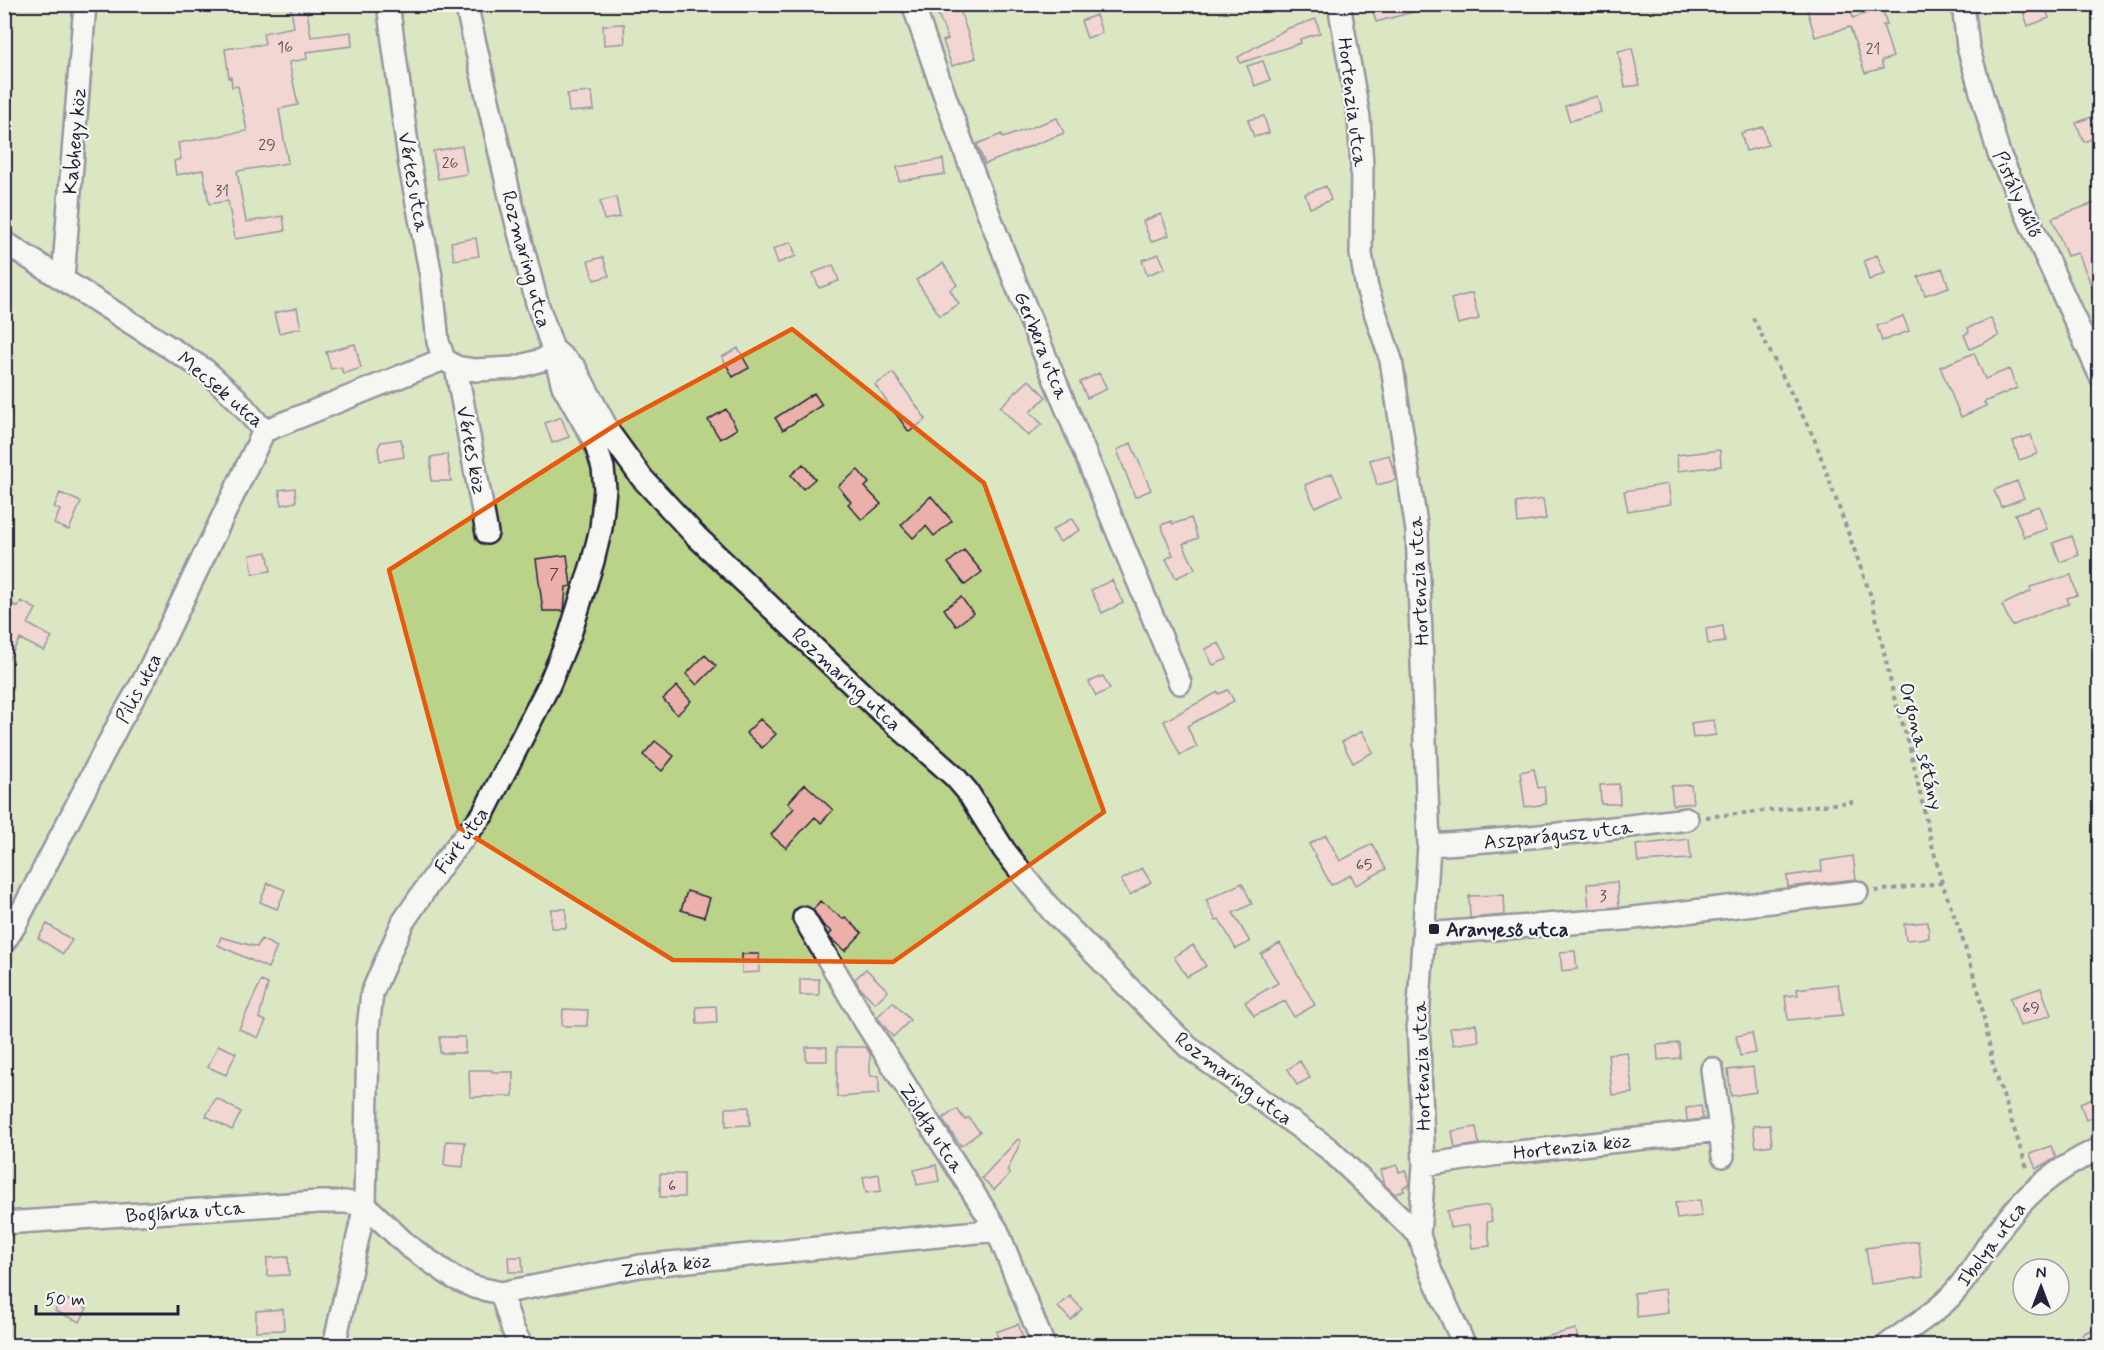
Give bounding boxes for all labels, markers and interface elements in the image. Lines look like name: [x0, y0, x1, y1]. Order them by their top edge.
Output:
street label: Hortenzia utca: [1330, 36, 1373, 169]
house number: 16: [277, 37, 293, 58]
house number: 21: [1866, 39, 1880, 60]
street label: Kabhegy köz: [57, 87, 94, 196]
street label: Vértes utca: [390, 130, 435, 235]
house number: 29: [258, 135, 276, 156]
street label: Pistály dűlő: [1985, 147, 2048, 242]
house number: 26: [442, 153, 458, 174]
house number: 31: [215, 181, 229, 202]
street label: Rozmaring utca: [493, 188, 557, 331]
street label: Gerbera utca: [1007, 287, 1075, 405]
street label: Mecsek utca: [171, 346, 269, 434]
street label: Vértes köz: [449, 404, 492, 497]
street label: Hortenzia utca: [1403, 514, 1436, 647]
house number: 7: [549, 564, 559, 585]
street label: Rozmaring utca: [785, 622, 907, 739]
street label: Pilis utca: [110, 649, 169, 728]
street label: Orgona sétány: [1890, 680, 1949, 814]
street label: Fürt utca: [429, 802, 496, 880]
street label: Aszparágusz utca: [1482, 814, 1635, 857]
house number: 65: [1356, 855, 1372, 876]
house number: 3: [1599, 886, 1607, 907]
place label: Aranyeső utca: [1446, 917, 1569, 944]
marker: Aranyeső utca: [1427, 922, 1441, 936]
house number: 69: [2022, 998, 2040, 1019]
street label: Hortenzia utca: [1407, 999, 1438, 1131]
street label: Rozmaring utca: [1168, 1026, 1298, 1133]
street label: Zöldfa utca: [892, 1079, 970, 1180]
street label: Hortenzia köz: [1512, 1128, 1633, 1167]
house number: 6: [668, 1176, 676, 1197]
street label: Boglárka utca: [125, 1195, 247, 1232]
street label: Ibolya utca: [1951, 1197, 2033, 1293]
street label: Zöldfa köz: [620, 1248, 713, 1285]
north arrow: [2011, 1257, 2071, 1317]
text: N: [2036, 1263, 2046, 1284]
scale bar: [36, 1278, 178, 1316]
text: 50 m: [45, 1288, 85, 1312]

